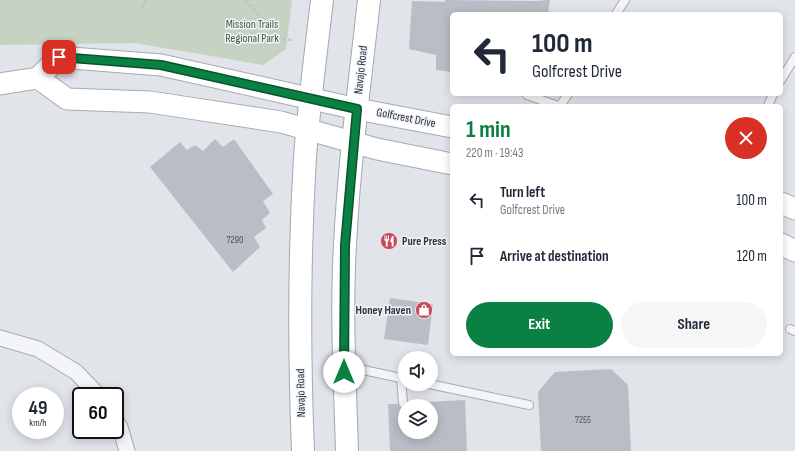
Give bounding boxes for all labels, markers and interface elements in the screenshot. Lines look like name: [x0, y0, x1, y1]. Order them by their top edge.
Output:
park label: Mission Trails Regional Park: [225, 17, 279, 46]
text: 100 m: [532, 27, 593, 60]
icon: left: [466, 28, 518, 80]
pin: [42, 40, 76, 74]
street label: Navajo Road: [351, 45, 371, 95]
icon: arrive: [48, 46, 70, 68]
text: Golfcrest Drive: [532, 61, 622, 82]
street label: Golfcrest Drive: [375, 105, 437, 131]
text: 1 min: [466, 115, 511, 144]
button: close: [725, 117, 767, 159]
text: 220 m · 19:43: [466, 145, 523, 161]
text: Turn left: [500, 183, 545, 202]
icon: left: [466, 189, 488, 211]
text: 100 m: [736, 191, 767, 210]
text: Golfcrest Drive: [500, 202, 565, 218]
restaurant icon: Pure Press: [379, 231, 399, 251]
house number: 7290: [227, 234, 244, 246]
place label: Pure Press: [402, 234, 447, 249]
icon: arrive: [466, 245, 488, 267]
text: Arrive at destination: [500, 247, 609, 266]
text: 120 m: [737, 247, 767, 266]
shop icon: Honey Haven: [414, 300, 434, 320]
button: Exit: [466, 302, 613, 348]
button: Share: [621, 302, 767, 348]
place label: Honey Haven: [356, 303, 411, 318]
position arrow: [323, 351, 365, 393]
map controls: [398, 351, 438, 439]
button: sound: [398, 351, 438, 391]
street label: Navajo Road: [293, 368, 309, 418]
speed limit sign: 60: [72, 387, 124, 439]
text: 49: [29, 396, 47, 420]
button: layers: [398, 399, 438, 439]
house number: 7255: [575, 414, 591, 426]
text: km/h: [29, 417, 47, 429]

